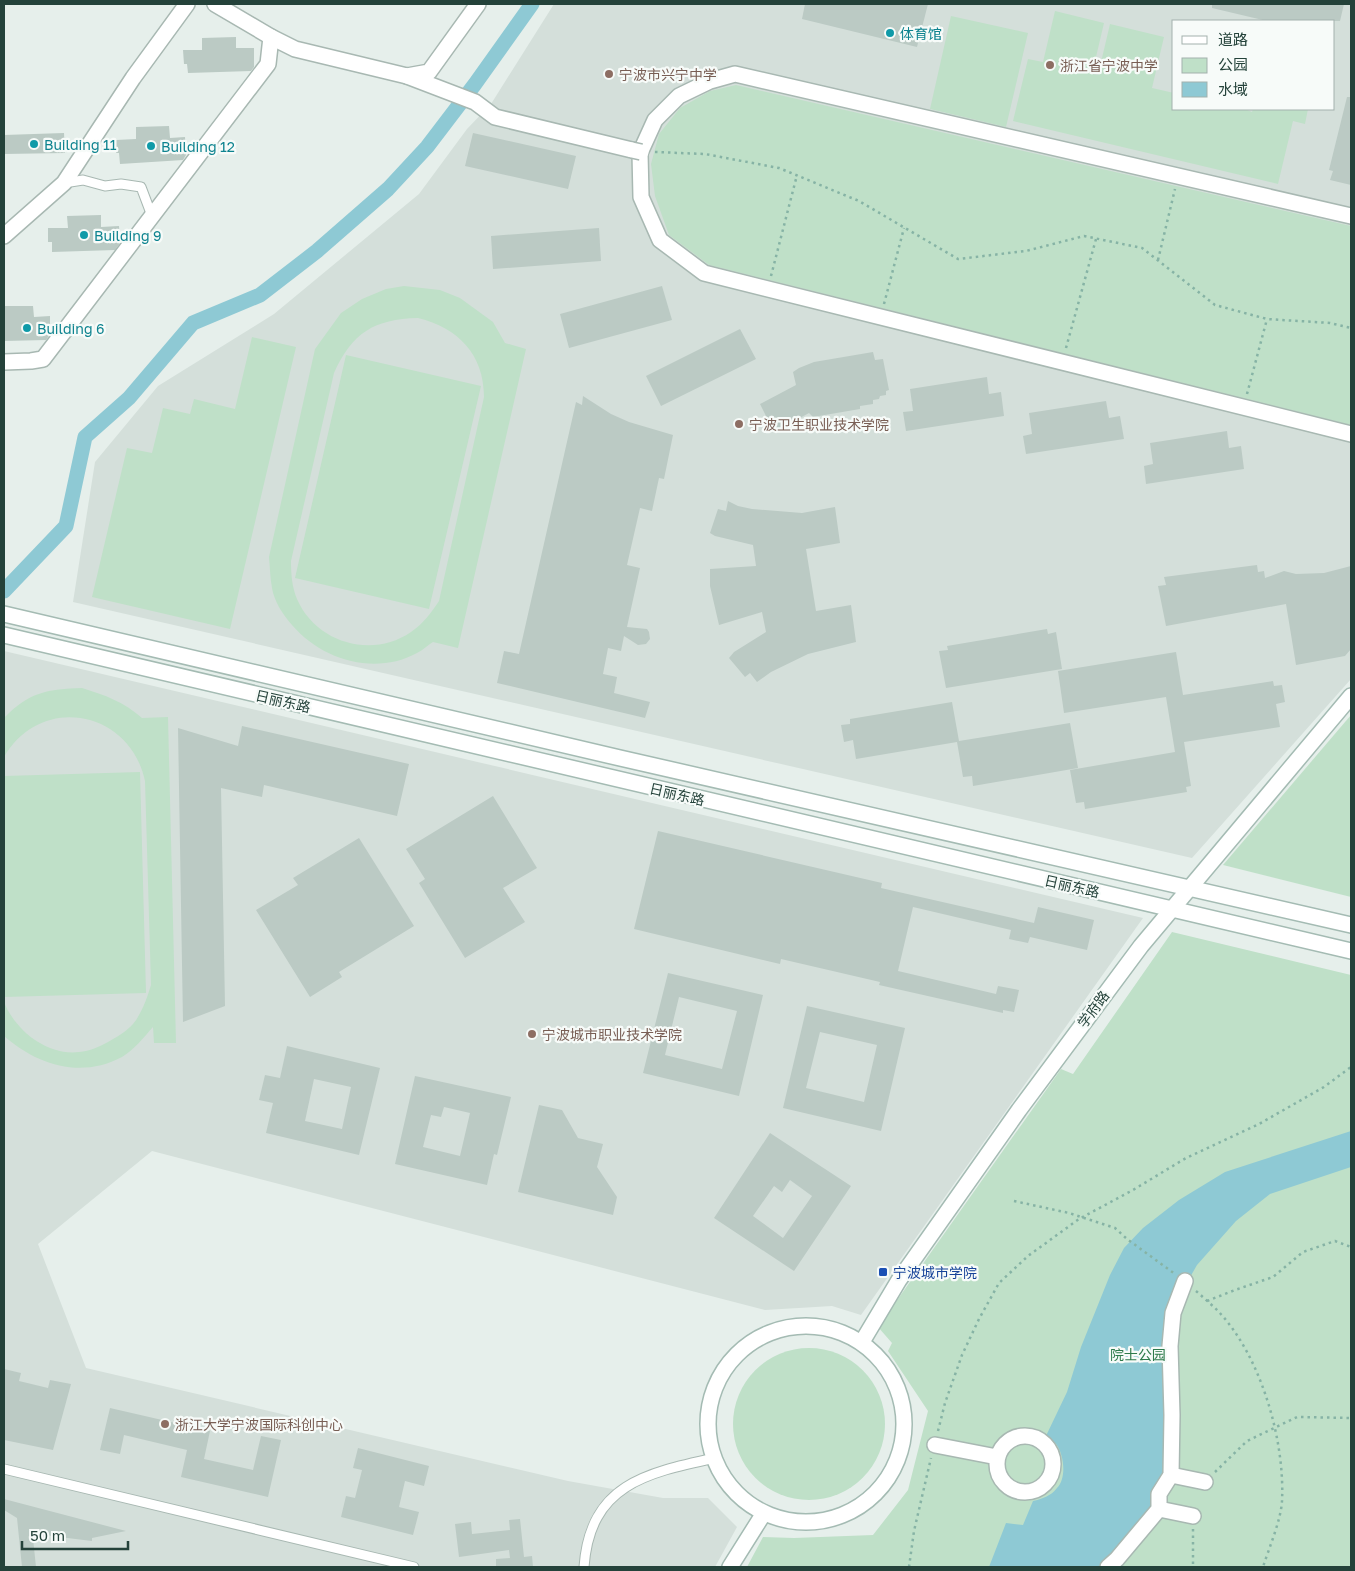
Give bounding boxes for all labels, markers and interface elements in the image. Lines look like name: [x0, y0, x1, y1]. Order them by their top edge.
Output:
legend: [1172, 20, 1335, 110]
place label: 体育馆: [900, 25, 942, 42]
marker: 体育馆: [884, 27, 896, 39]
text: 道路: [1218, 30, 1248, 48]
text: 公园: [1218, 55, 1248, 73]
place label: 浙江省宁波中学: [1060, 57, 1158, 74]
marker: 浙江省宁波中学: [1044, 59, 1056, 71]
place label: 宁波市兴宁中学: [619, 66, 717, 83]
marker: 宁波市兴宁中学: [603, 68, 615, 80]
text: 水域: [1218, 80, 1248, 98]
place label: Building 11: [44, 136, 117, 153]
marker: Building 11: [28, 138, 40, 150]
place label: Building 12: [161, 138, 235, 155]
marker: Building 12: [145, 140, 157, 152]
place label: Building 9: [94, 227, 162, 244]
marker: Building 9: [78, 229, 90, 241]
place label: Building 6: [37, 320, 105, 337]
marker: Building 6: [21, 322, 33, 334]
place label: 宁波卫生职业技术学院: [749, 416, 889, 433]
marker: 宁波卫生职业技术学院: [733, 418, 745, 430]
street label: 日丽东路: [254, 686, 312, 716]
street label: 日丽东路: [648, 779, 706, 809]
street label: 日丽东路: [1043, 871, 1101, 901]
street label: 学府路: [1074, 987, 1112, 1031]
place label: 宁波城市职业技术学院: [542, 1026, 682, 1043]
marker: 宁波城市职业技术学院: [526, 1028, 538, 1040]
place label: 宁波城市学院: [893, 1264, 977, 1281]
marker: 宁波城市学院: [877, 1266, 889, 1278]
park label: 院士公园: [1110, 1346, 1166, 1363]
place label: 浙江大学宁波国际科创中心: [175, 1416, 343, 1433]
marker: 浙江大学宁波国际科创中心: [159, 1418, 171, 1430]
scale bar: [22, 1518, 129, 1550]
text: 50 m: [30, 1526, 65, 1544]

